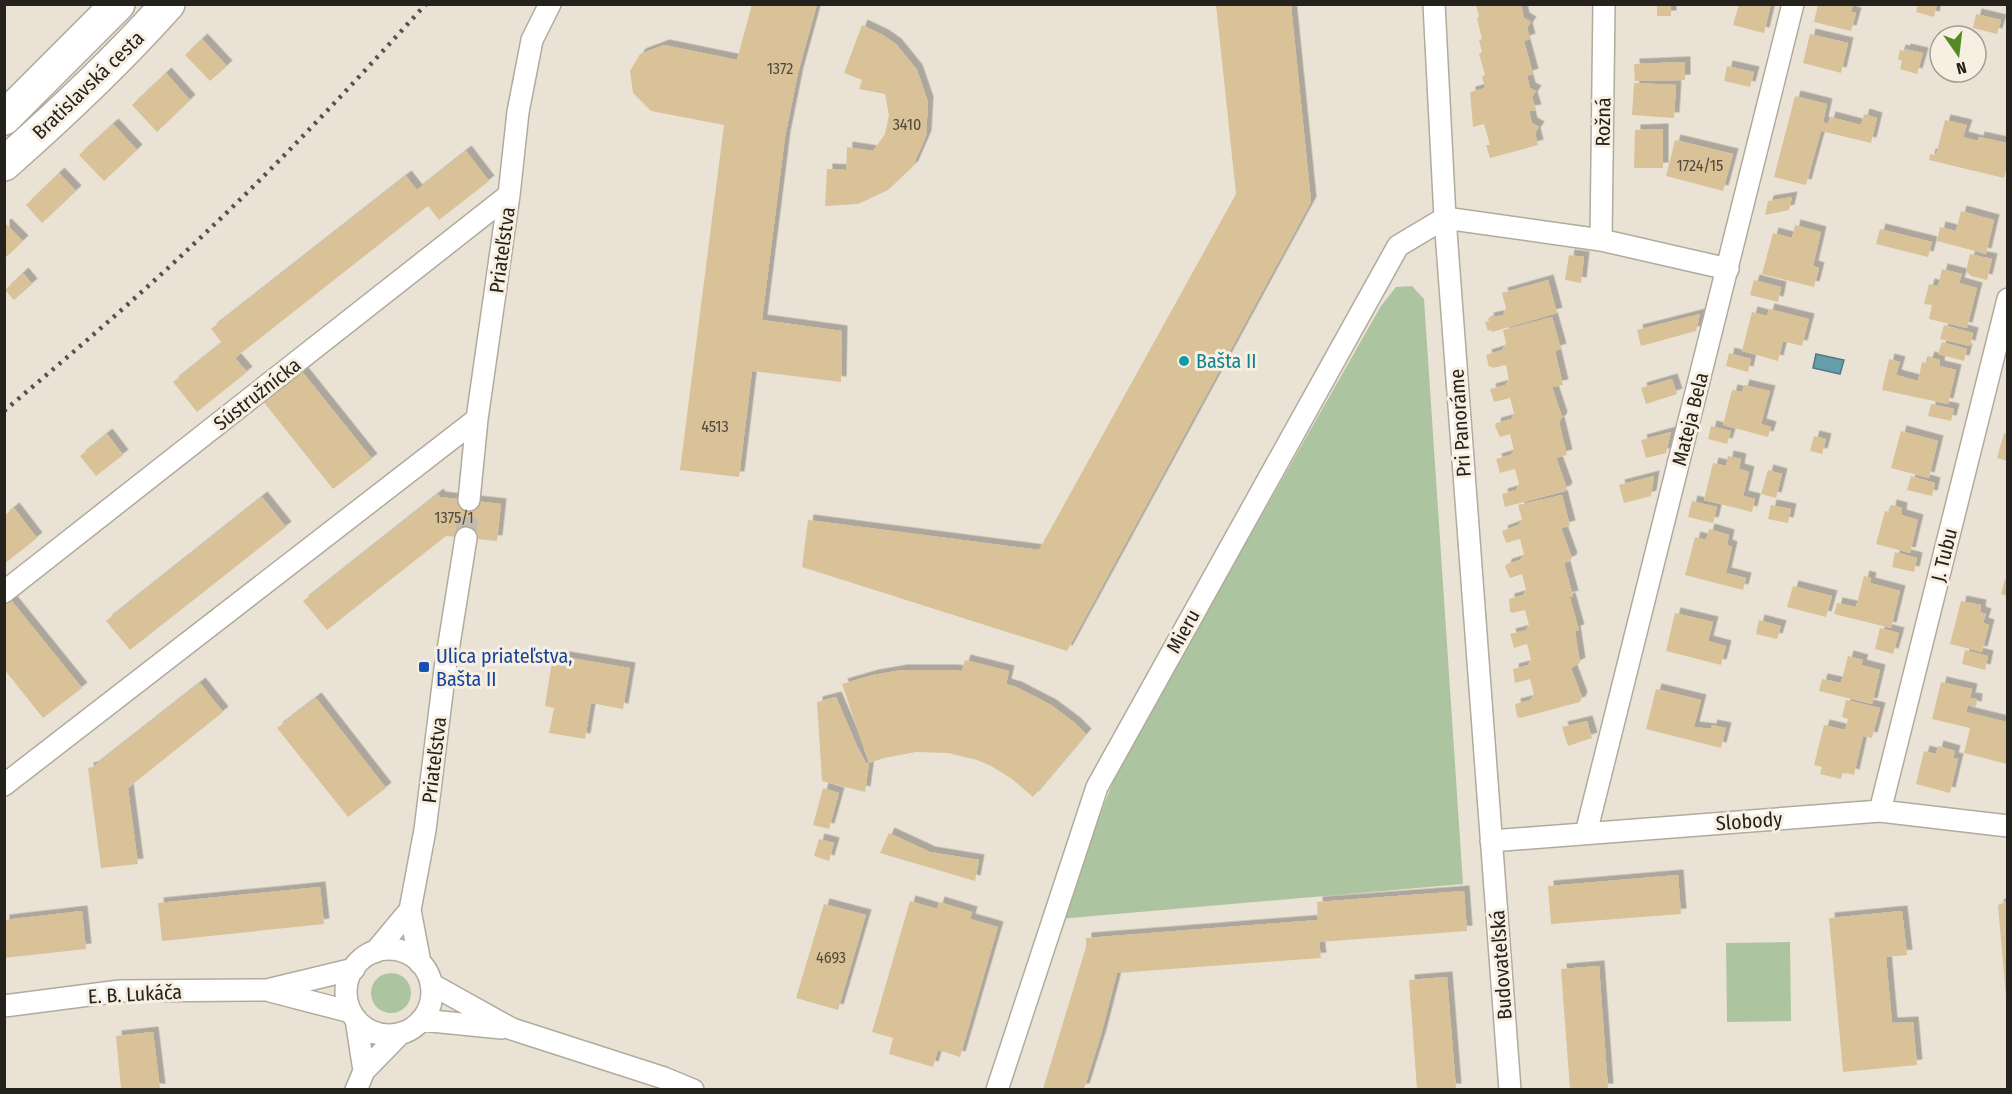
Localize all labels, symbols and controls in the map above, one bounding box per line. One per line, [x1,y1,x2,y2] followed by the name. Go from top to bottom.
[1928,24,1988,84] north arrow
[27,26,149,144] street label: Bratislavská cesta
[1955,58,1968,78] text: N
[767,59,793,78] house number: 1372
[1591,97,1615,147] street label: Rožná
[893,115,921,134] house number: 3410
[1677,156,1723,175] house number: 1724/15
[484,205,520,295] street label: Priateľstva
[1196,349,1257,373] place label: Bašta II
[209,353,305,435] street label: Sústružnícka
[1177,354,1191,368] marker: Bašta II
[1444,368,1476,478] street label: Pri Panoráme
[1667,370,1713,468] street label: Mateja Bela
[701,417,729,436] house number: 4513
[434,508,474,527] house number: 1375/1
[1926,526,1962,584] street label: J. Tubu
[1161,605,1205,657] street label: Mieru
[436,644,572,691] place label: Ulica priateľstva, Bašta II
[417,660,431,674] marker: Ulica priateľstva, Bašta II
[417,715,451,805] street label: Priateľstva
[1715,807,1783,835] street label: Slobody
[1485,909,1517,1021] street label: Budovateľská
[816,948,846,967] house number: 4693
[87,980,183,1008] street label: E. B. Lukáča

